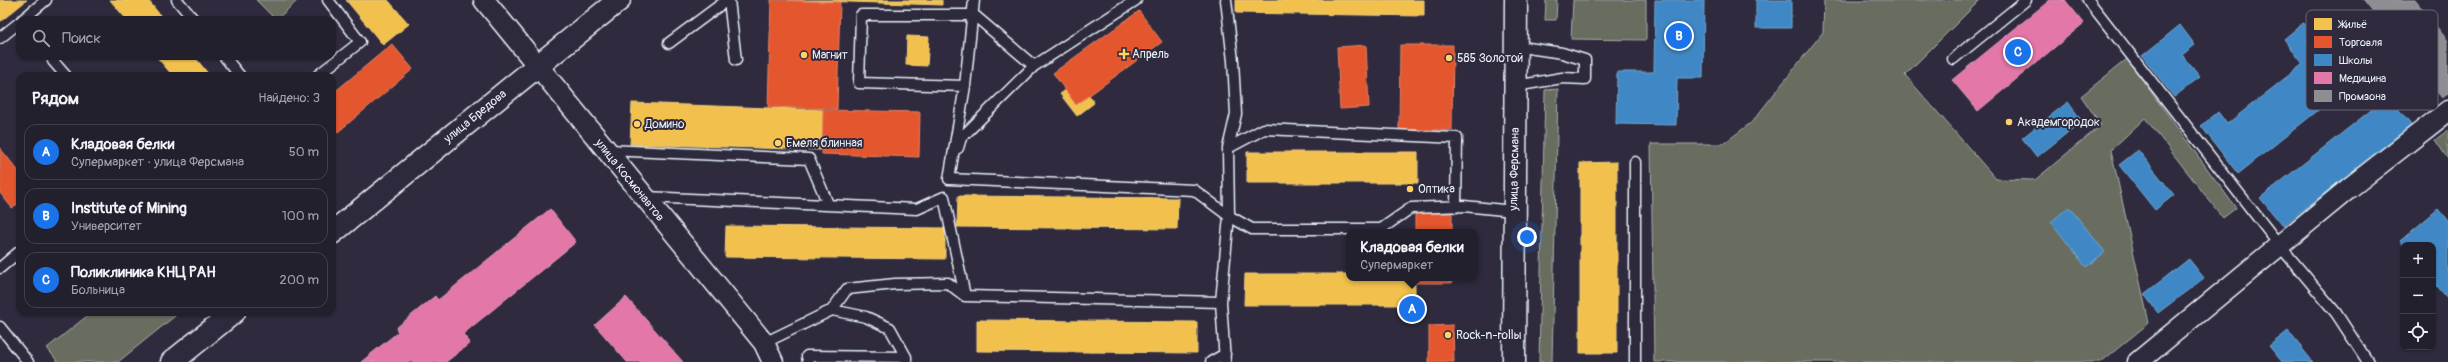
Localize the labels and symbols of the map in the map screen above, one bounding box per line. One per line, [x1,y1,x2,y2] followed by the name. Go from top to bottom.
[2306,10,2438,110] legend
[2337,18,2367,31] text: Жильё
[1666,21,1692,51] pin: B
[2339,36,2382,49] text: Торговля
[2005,37,2031,67] pin: C
[1132,47,1169,62] place label: Апрель
[812,48,848,63] place label: Магнит
[1119,49,1129,59] marker: Апрель
[799,50,809,60] marker: Магнит
[1457,51,1524,66] place label: 585 Золотой
[1444,53,1454,63] marker: 585 Золотой
[2339,54,2372,67] text: Школы
[2339,72,2386,85] text: Медицина
[440,86,510,147] street label: улица Бредова
[2339,90,2386,103] text: Промзона
[2017,115,2100,130] place label: Академгородок
[644,117,685,132] place label: Домино
[2004,117,2014,127] marker: Академгородок
[632,119,642,129] marker: Домино
[1506,127,1523,212] street label: улица Ферсмана
[591,135,668,225] street label: улица Космонавтов
[786,136,863,151] place label: Емеля блинная
[773,138,783,148] marker: Емеля блинная
[1418,182,1455,197] place label: Оптика
[1405,184,1415,194] marker: Оптика
[1517,227,1537,247] your location
[1399,294,1425,324] pin: A
[1456,328,1522,343] place label: Rock-n-rollы
[1443,330,1453,340] marker: Rock-n-rollы

